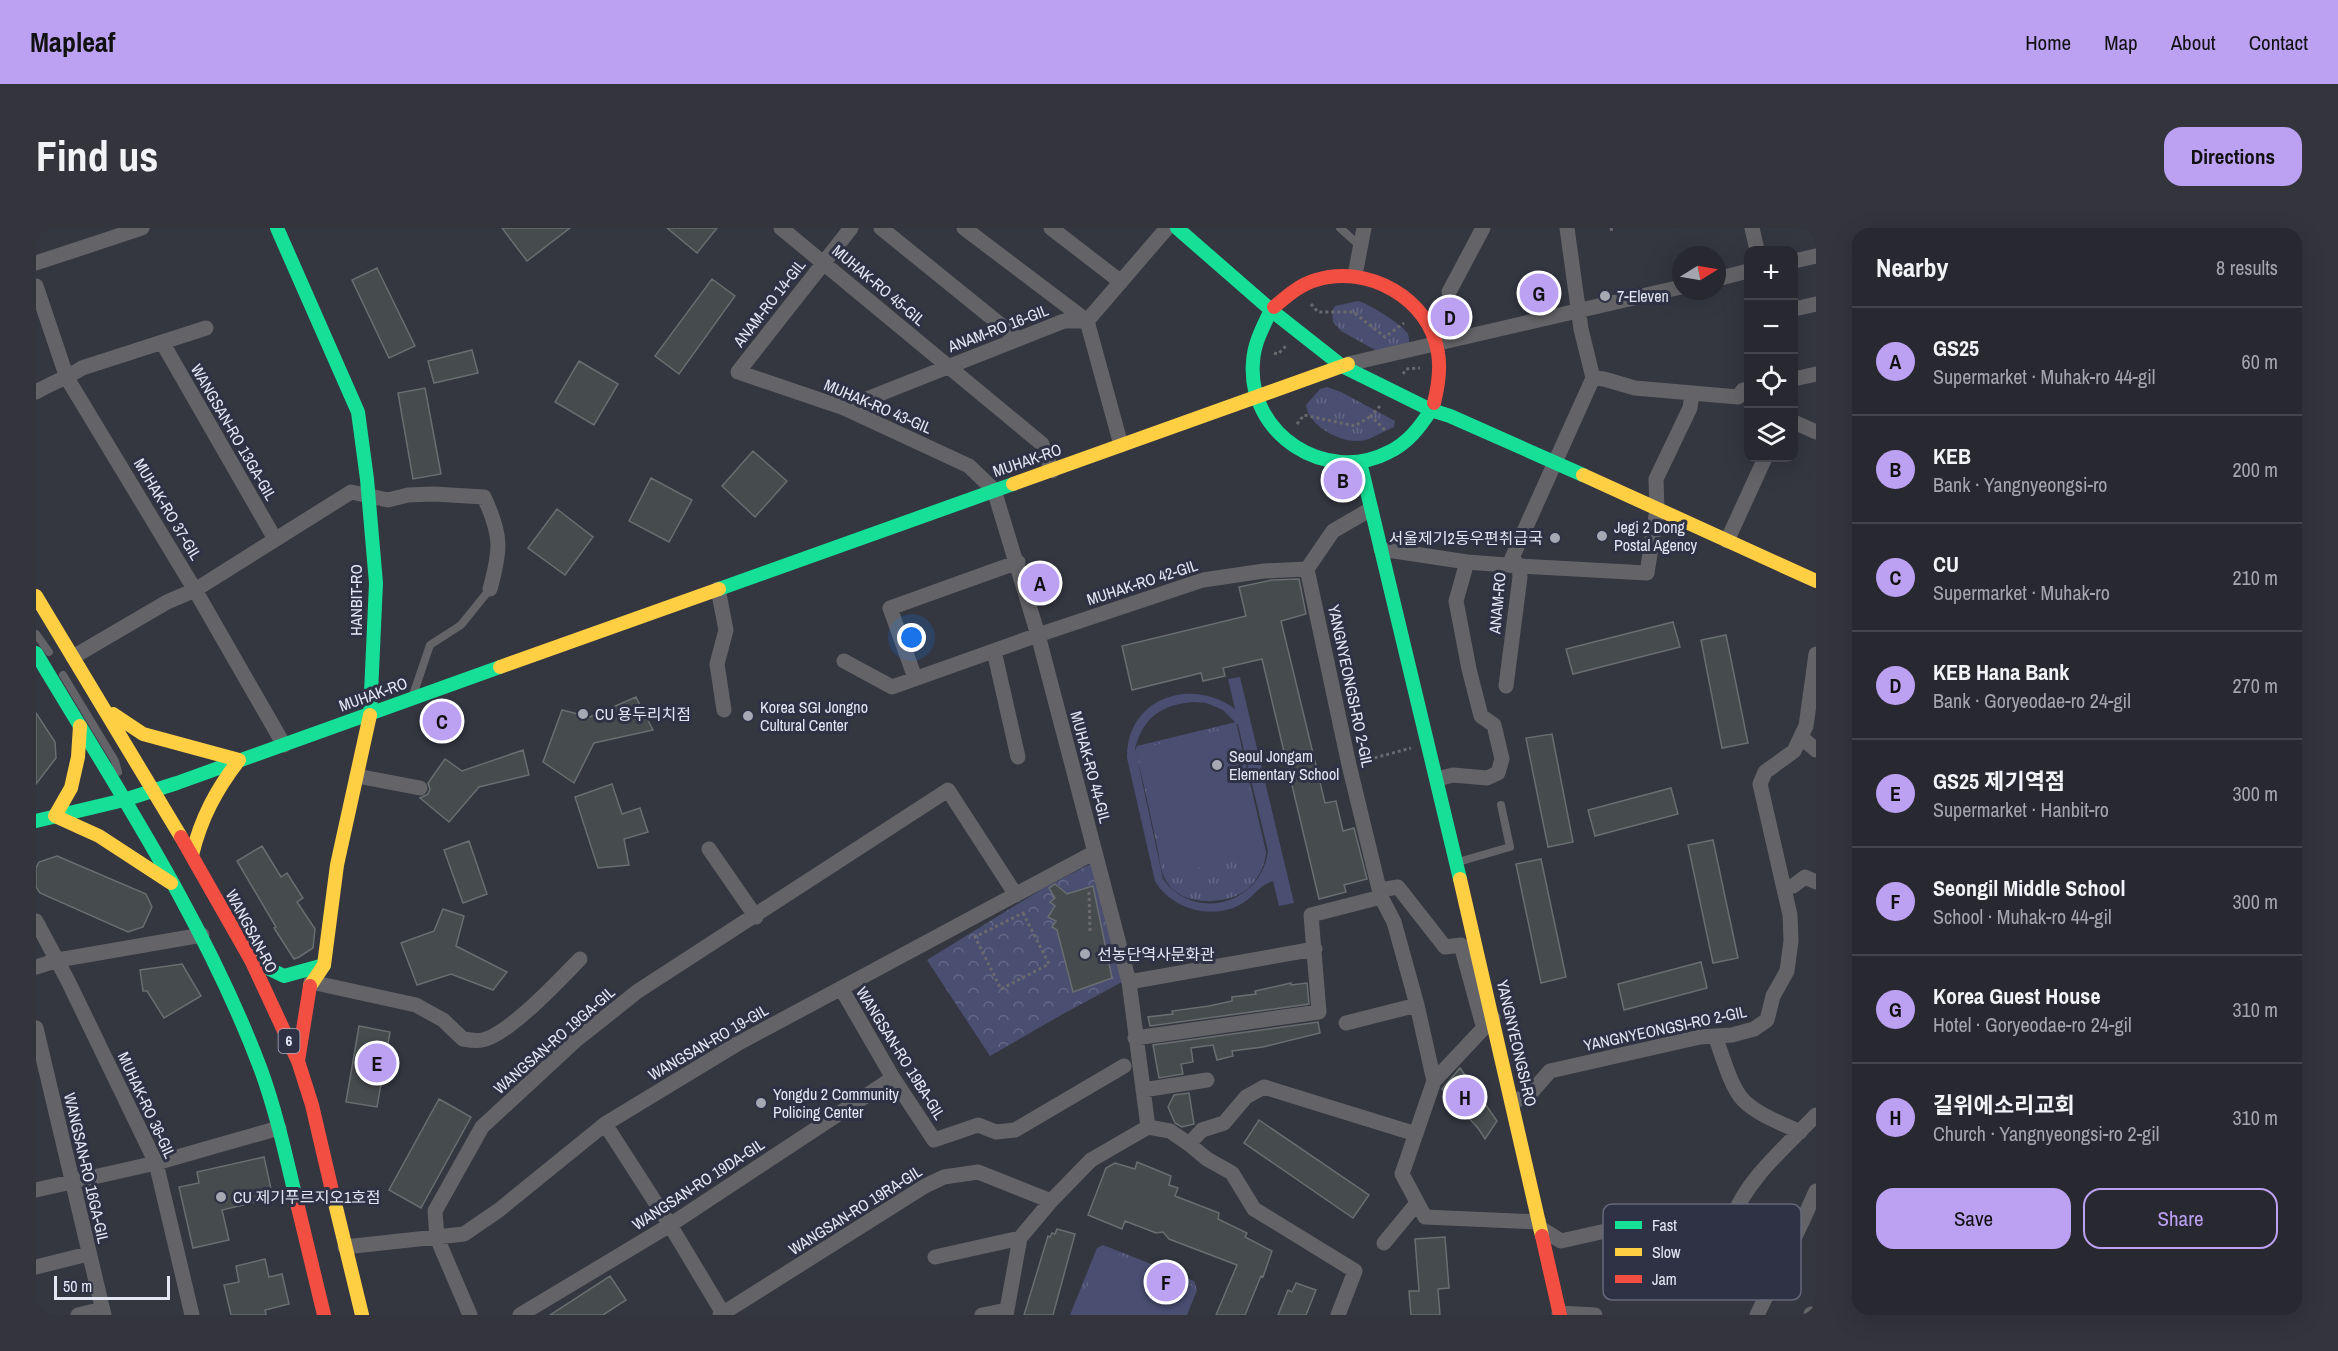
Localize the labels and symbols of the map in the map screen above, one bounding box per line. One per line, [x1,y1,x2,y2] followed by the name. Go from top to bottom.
[828,240,931,331] street label: MUHAK-RO 45-GIL
[1672,246,1726,300] north arrow
[727,254,811,352] street label: ANAM-RO 14-GIL
[1520,270,1558,316] pin: G
[1617,285,1669,307] place label: 7-Eleven
[1598,289,1612,303] marker: 7-Eleven
[1430,294,1470,340] pin: D
[944,299,1052,358] street label: ANAM-RO 16-GIL
[186,360,282,505] street label: WANGSAN-RO 13GA-GIL
[821,373,936,439] street label: MUHAK-RO 43-GIL
[990,438,1064,482] street label: MUHAK-RO
[129,454,207,565] street label: MUHAK-RO 37-GIL
[1324,458,1362,502] pin: B
[1614,516,1698,556] place label: Jegi 2 Dong Postal Agency
[1389,527,1543,549] place label: 서울제기2동우편취급국
[1595,529,1609,543] marker: Jegi 2 Dong Postal Agency
[1548,531,1562,545] marker: 서울제기2동우편취급국
[1084,554,1201,610] street label: MUHAK-RO 42-GIL
[1020,560,1060,606] pin: A
[345,564,367,636] street label: HANBIT-RO
[1483,571,1511,636] street label: ANAM-RO
[1323,603,1379,770] street label: YANGNYEONGSI-RO 2-GIL
[897,623,926,652] your location
[336,671,410,717] street label: MUHAK-RO
[760,696,868,736] place label: Korea SGI Jongno Cultural Center
[422,698,462,744] pin: C
[595,703,691,725] place label: CU 용두리치점
[576,707,590,721] marker: CU 용두리치점
[741,709,755,723] marker: Korea SGI Jongno Cultural Center
[1065,709,1117,826] street label: MUHAK-RO 44-GIL
[1229,745,1339,785] place label: Seoul Jongam Elementary School
[1210,758,1224,772] marker: Seoul Jongam Elementary School
[221,885,283,977] street label: WANGSAN-RO
[1097,943,1215,965] place label: 선농단역사문화관
[1078,947,1092,961] marker: 선농단역사문화관
[1492,977,1542,1109] street label: YANGNYEONGSI-RO
[489,981,620,1099] street label: WANGSAN-RO 19GA-GIL
[851,982,951,1124] street label: WANGSAN-RO 19BA-GIL
[644,998,773,1085] street label: WANGSAN-RO 19-GIL
[1582,1000,1749,1056] street label: YANGNYEONGSI-RO 2-GIL
[278,1029,300,1053] road number: 6
[358,1040,396,1086] pin: E
[113,1048,182,1162] street label: MUHAK-RO 36-GIL
[1446,1074,1484,1120] pin: H
[773,1083,899,1123] place label: Yongdu 2 Community Policing Center
[59,1090,115,1246] street label: WANGSAN-RO 16GA-GIL
[754,1096,768,1110] marker: Yongdu 2 Community Policing Center
[628,1133,769,1235] street label: WANGSAN-RO 19DA-GIL
[784,1160,926,1260] street label: WANGSAN-RO 19RA-GIL
[233,1186,381,1208] place label: CU 제기푸르지오1호점
[214,1190,228,1204] marker: CU 제기푸르지오1호점
[1603,1204,1801,1300] legend
[1652,1214,1677,1236] text: Fast
[1652,1241,1681,1263] text: Slow
[1146,1260,1186,1304] pin: F
[1652,1268,1677,1290] text: Jam
[54,1273,170,1300] scale bar

